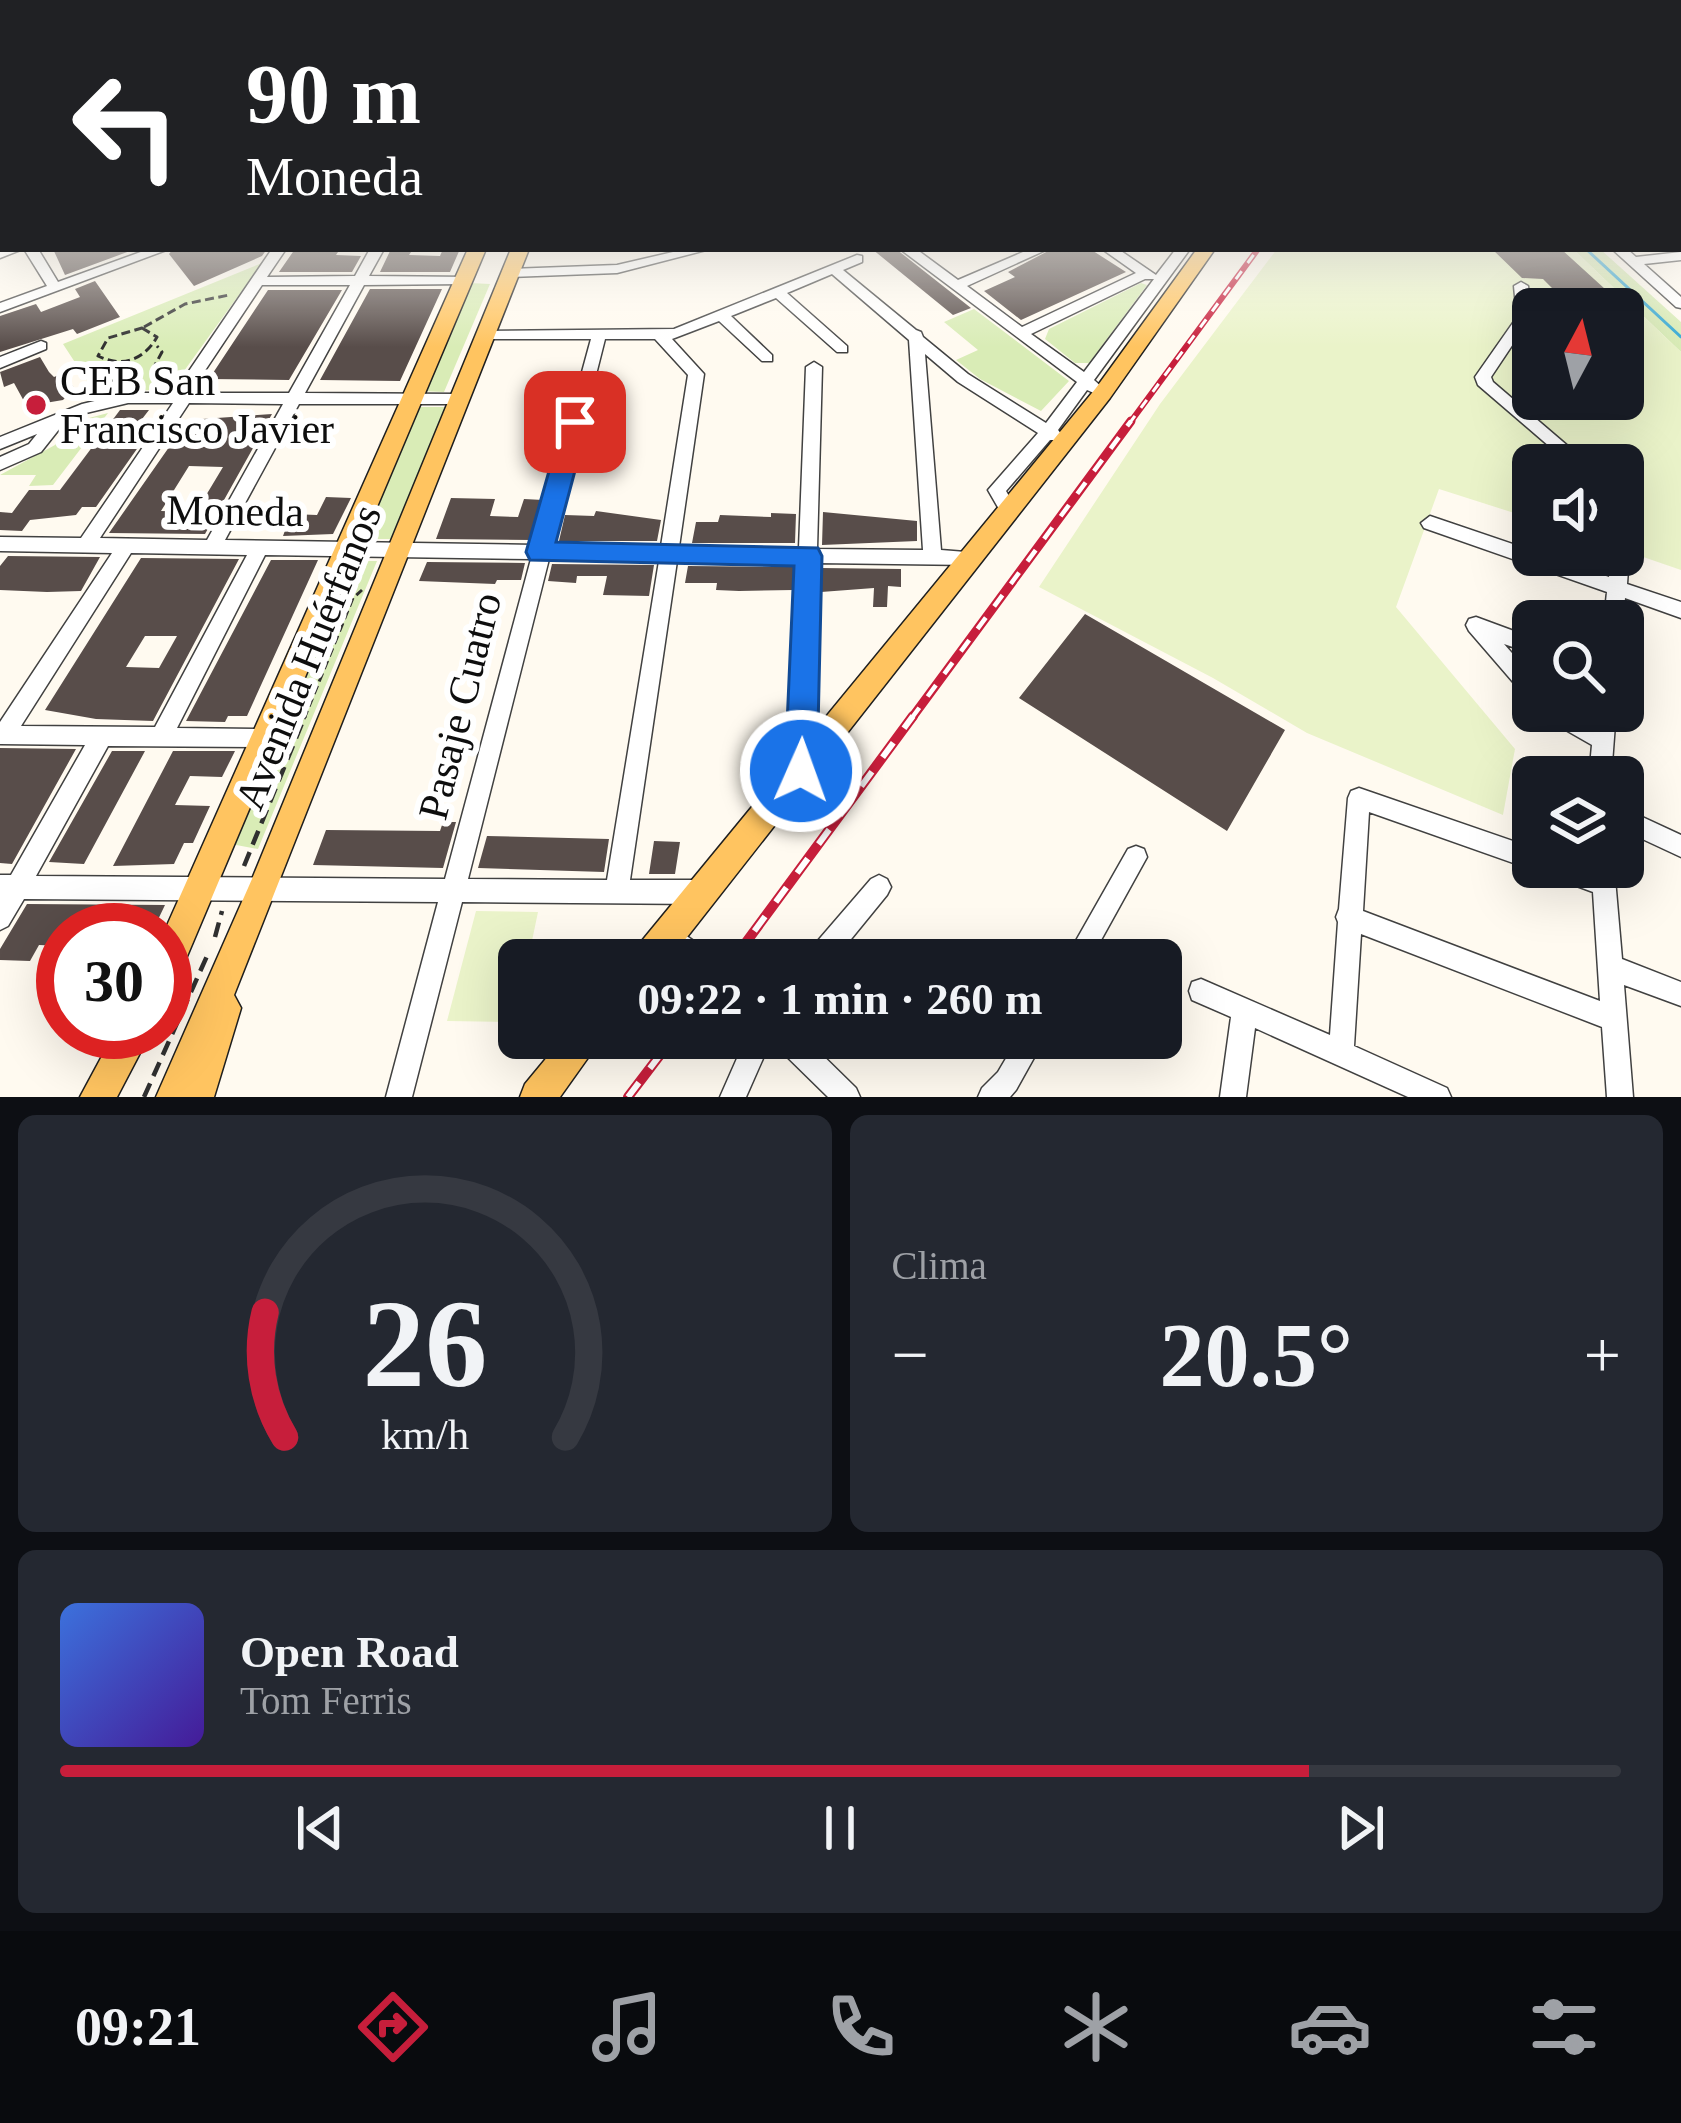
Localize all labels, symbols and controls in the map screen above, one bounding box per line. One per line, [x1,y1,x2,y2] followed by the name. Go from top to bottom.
[48,48,204,204] icon: left
[246,48,421,141] text: 90 m
[246,147,423,207] text: Moneda
[1512,288,1644,420] north arrow
[1512,288,1644,888] map controls
[60,358,334,452] place label: CEB San Francisco Javier
[524,371,626,473] pin
[542,389,608,455] icon: arrive
[23,392,49,418] marker: CEB San Francisco Javier
[1512,444,1644,576] button: sound
[166,487,305,535] street label: Moneda
[226,498,390,816] street label: Avenida Huérfanos
[410,588,510,824] street label: Pasaje Cuatro
[1512,600,1644,732] button: search
[738,708,864,834] position arrow
[1512,756,1644,888] button: layers
[36,903,192,1059] speed limit sign: 30
[638,974,1043,1024] text: 09:22 · 1 min · 260 m
[892,1244,987,1287] text: Clima
[362,1275,487,1413] text: 26
[1160,1306,1353,1405] text: 20.5°
[892,1318,929,1391] text: −
[1584,1318,1621,1391] text: +
[381,1410,469,1457] text: km/h
[240,1627,459,1677] text: Open Road
[240,1679,412,1722] text: Tom Ferris
[287,1795,353,1861] icon: previous
[807,1795,873,1861] icon: pause
[1328,1795,1394,1861] icon: next
[351,1985,435,2069] icon: directions
[585,1985,669,2069] icon: music
[819,1985,903,2069] icon: phone
[1054,1985,1138,2069] icon: climate
[1288,1985,1372,2069] icon: car
[1522,1985,1606,2069] icon: filters
[75,1997,201,2057] text: 09:21

